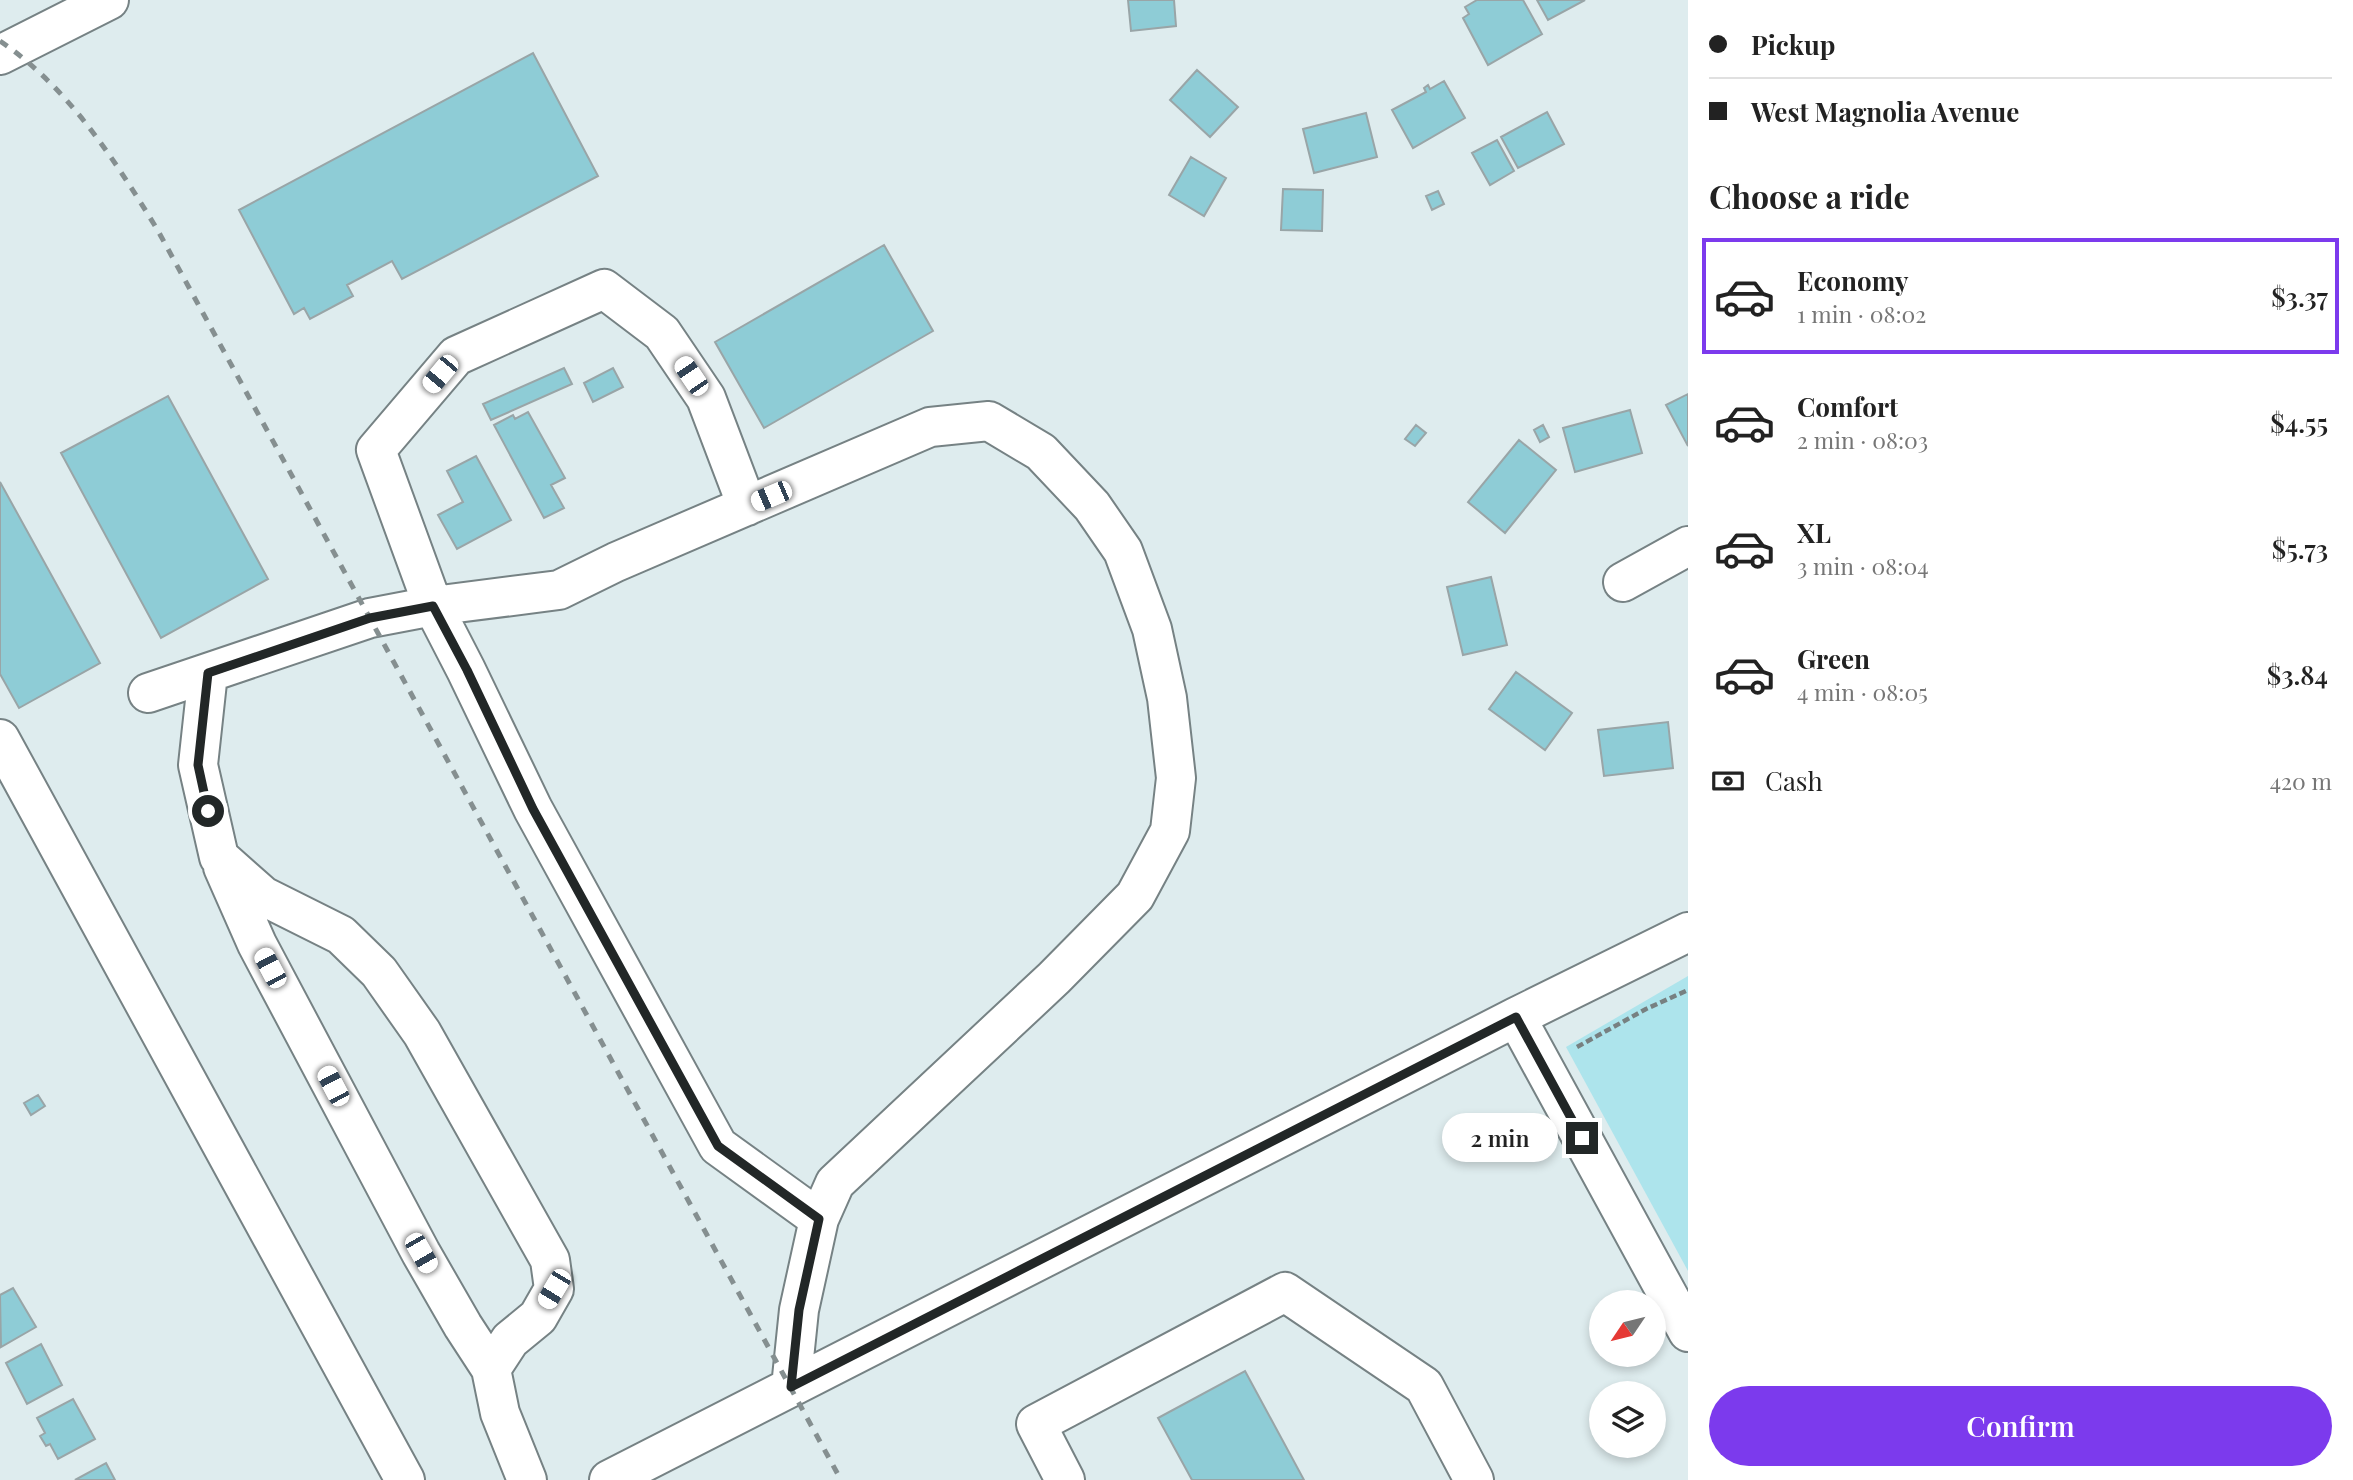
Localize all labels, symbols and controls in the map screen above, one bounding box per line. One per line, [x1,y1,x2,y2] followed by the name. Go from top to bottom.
[1751,27,1835,62] text: Pickup
[1751,94,2019,129] text: West Magnolia Avenue
[1709,174,1910,217] text: Choose a ride
[1797,263,1908,298] text: Economy
[1713,265,1776,328] icon: car
[2271,279,2328,314] text: $3.37
[1797,298,1926,329] text: 1 min · 08:02
[419,351,462,397] car
[671,353,712,399] car
[1797,389,1898,424] text: Comfort
[1713,391,1776,454] icon: car
[2270,405,2328,440] text: $4.55
[1797,424,1928,455] text: 2 min · 08:03
[748,478,795,514] car
[1797,515,1831,550] text: XL
[1713,517,1776,580] icon: car
[2272,531,2328,566] text: $5.73
[1797,550,1929,581] text: 3 min · 08:04
[1797,641,1870,676] text: Green
[1713,643,1776,706] icon: car
[2267,657,2328,692] text: $3.84
[1797,676,1928,707] text: 4 min · 08:05
[1709,762,1747,800] icon: cash
[1765,763,1823,798] text: Cash
[2270,765,2332,796] text: 420 m
[192,795,224,827] route start
[251,945,290,991] car
[314,1063,353,1109] car
[1442,1114,1558,1162] callout: 2 min
[1471,1122,1529,1153] text: 2 min
[1566,1122,1598,1154] route end
[402,1230,441,1276] car
[535,1266,574,1312] car
[1589,1290,1666,1367] north arrow
[1589,1290,1666,1458] map controls
[1589,1381,1666,1458] button: layers
[1709,1386,2332,1466] button: Confirm

